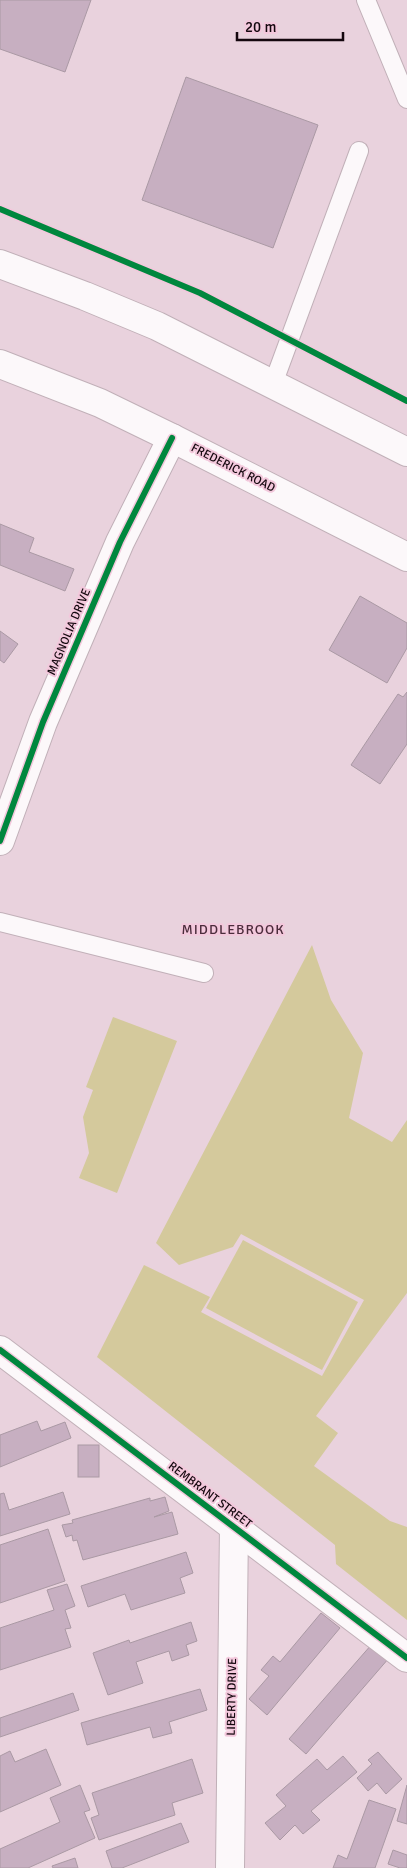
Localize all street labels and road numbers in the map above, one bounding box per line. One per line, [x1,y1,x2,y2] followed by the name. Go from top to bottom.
[188,440,278,496] street label: FREDERICK ROAD
[44,586,94,677] street label: MAGNOLIA DRIVE
[165,1459,255,1531] street label: REMBRANT STREET
[224,1658,240,1736] street label: LIBERTY DRIVE

